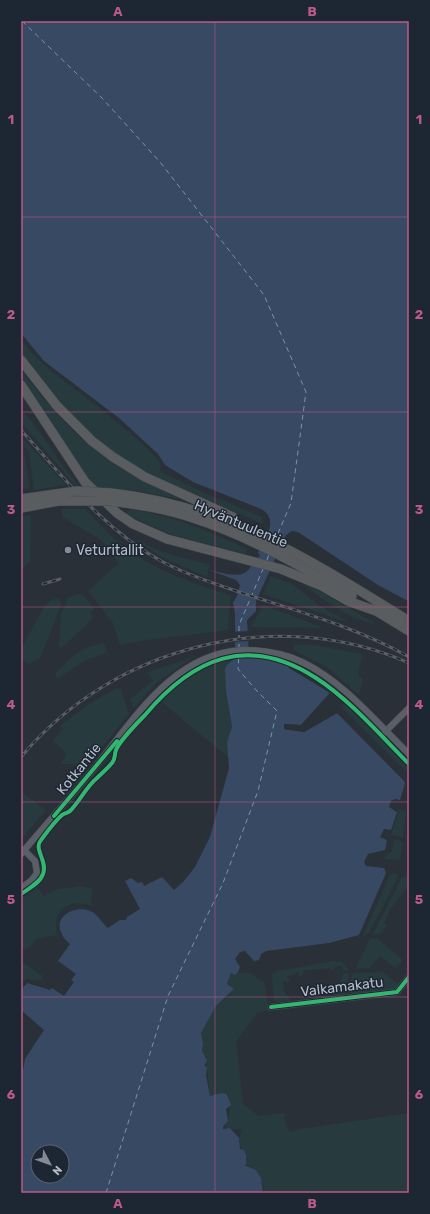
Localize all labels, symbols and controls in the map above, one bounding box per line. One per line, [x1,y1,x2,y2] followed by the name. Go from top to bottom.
[113,4,123,19] text: A
[307,4,317,19] text: B
[8,112,14,127] text: 1
[416,112,422,127] text: 1
[7,307,15,322] text: 2
[415,307,423,322] text: 2
[192,497,290,551] street label: Hyväntuulentie
[7,502,16,517] text: 3
[415,502,424,517] text: 3
[76,542,144,559] place label: Veturitallit
[63,545,73,555] marker: Veturitallit
[7,697,16,712] text: 4
[415,697,424,712] text: 4
[53,740,105,798] street label: Kotkantie
[7,892,15,907] text: 5
[415,892,423,907] text: 5
[300,973,384,1001] street label: Valkamakatu
[7,1087,16,1102] text: 6
[415,1087,424,1102] text: 6
[30,1144,70,1184] north arrow
[50,1163,65,1178] text: N
[113,1196,123,1211] text: A
[307,1196,317,1211] text: B

